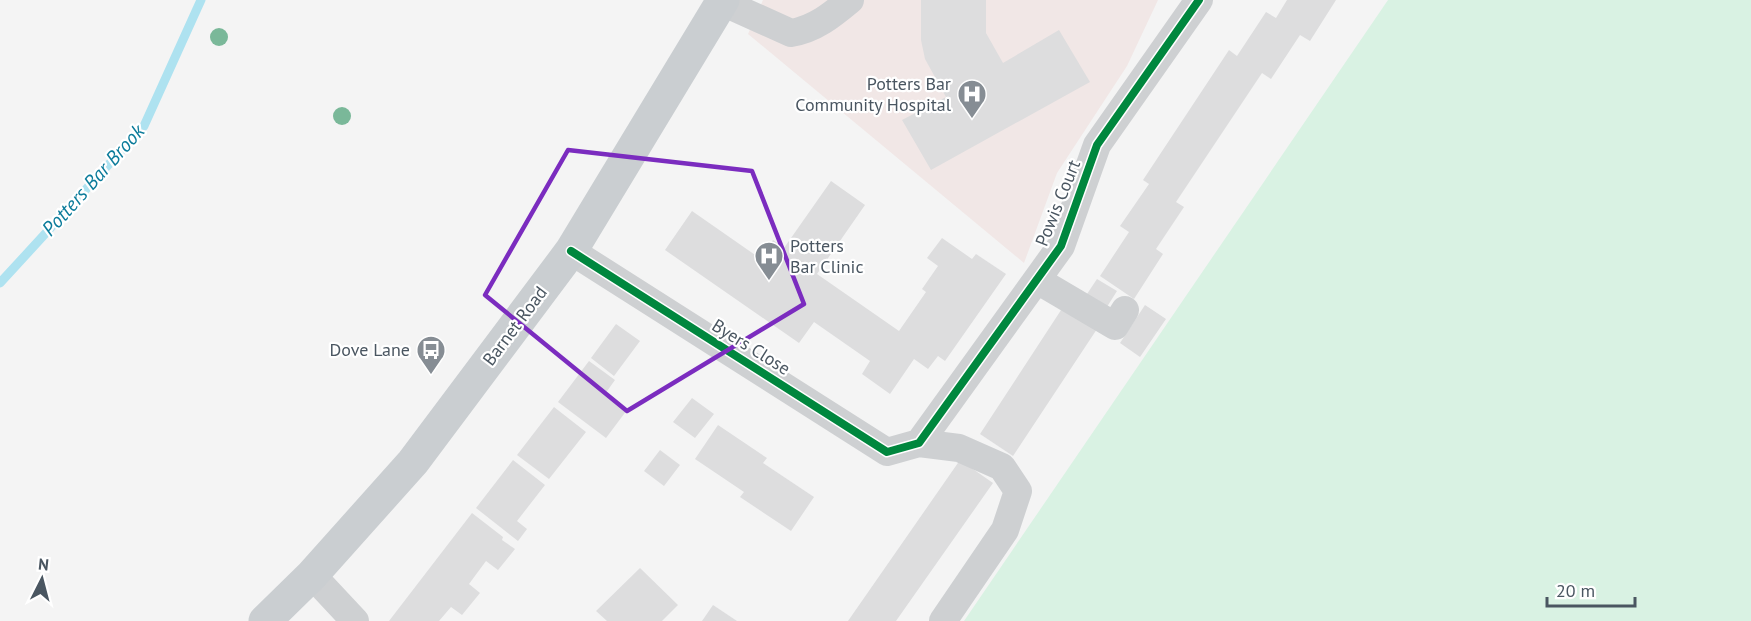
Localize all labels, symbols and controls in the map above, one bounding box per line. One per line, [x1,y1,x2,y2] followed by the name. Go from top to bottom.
[795,72,952,116] place label: Potters Bar Community Hospital
[956,78,988,120] hospital icon: Potters Bar Community Hospital
[36,118,151,241] water label: Potters Bar Brook
[1030,156,1085,249] street label: Powis Court
[790,234,864,278] place label: Potters Bar Clinic
[753,240,785,282] hospital icon: Potters Bar Clinic
[477,281,552,370] street label: Barnet Road
[708,313,795,380] street label: Byers Close
[415,334,447,376] bus stop icon: Dove Lane
[330,338,410,361] place label: Dove Lane
[12,549,72,609] north arrow
[37,554,50,575] text: N
[1547,570,1636,608] scale bar
[1556,579,1595,602] text: 20 m

